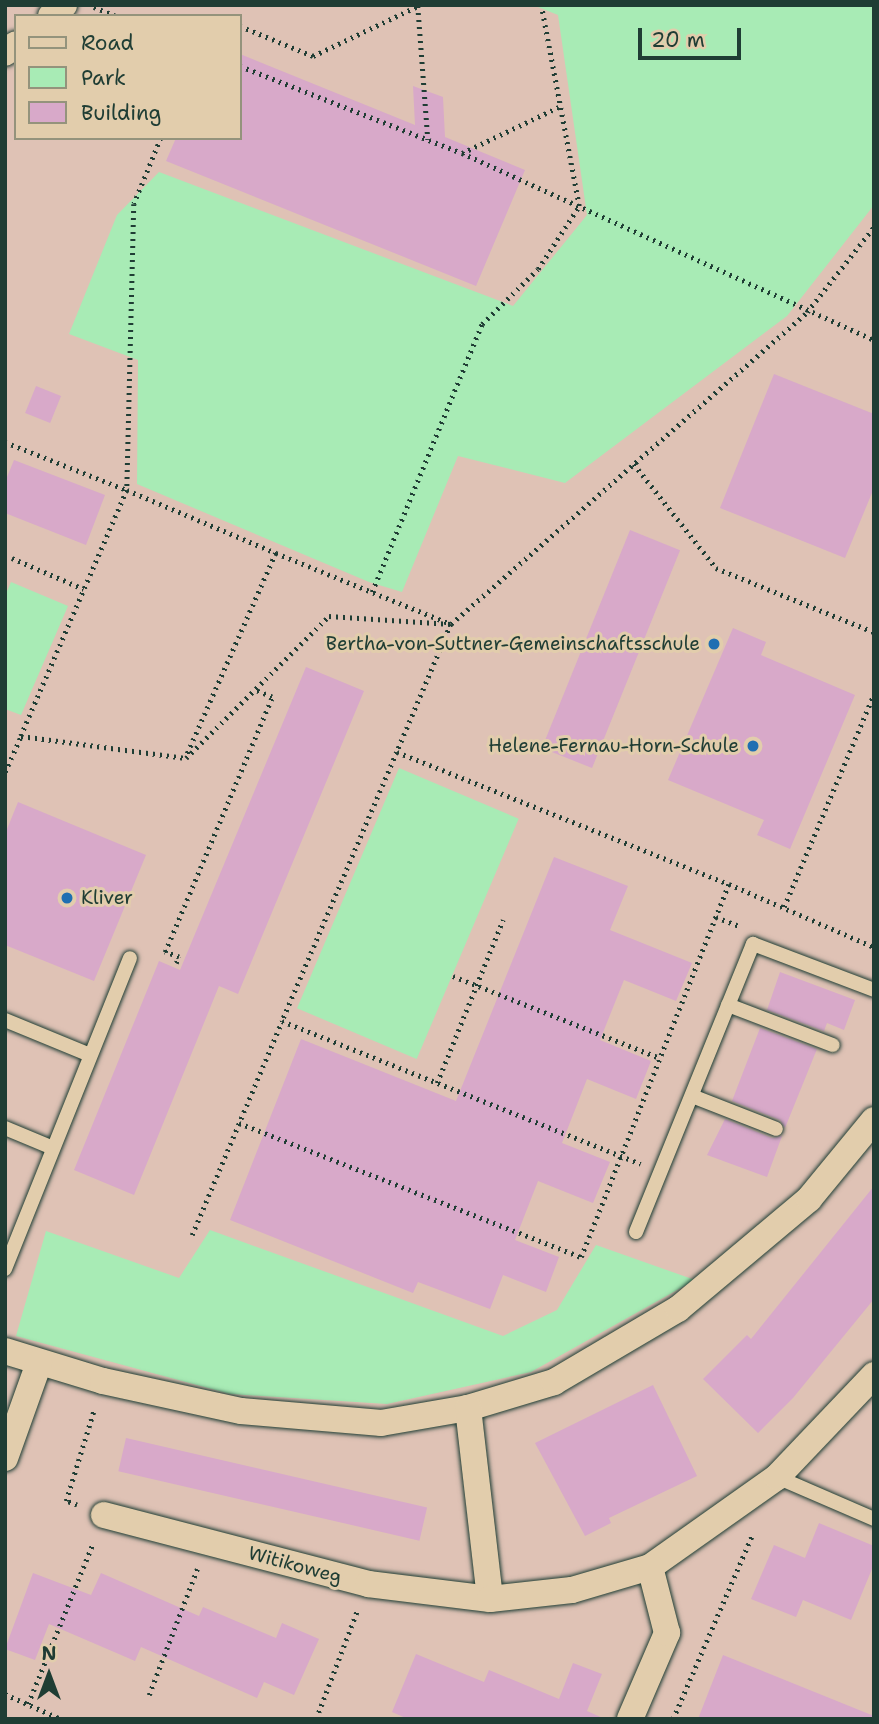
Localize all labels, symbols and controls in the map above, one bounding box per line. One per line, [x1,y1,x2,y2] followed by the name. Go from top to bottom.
[14,14,242,140] legend
[641,14,744,58] scale bar
[651,26,705,54] text: 20 m
[81,29,134,57] text: Road
[81,64,126,92] text: Park
[81,99,161,127] text: Building
[326,633,700,655] place label: Bertha-von-Suttner-Gemeinschaftsschule
[706,636,722,652] marker: Bertha-von-Suttner-Gemeinschaftsschule
[488,735,739,757] place label: Helene-Fernau-Horn-Schule
[745,738,761,754] marker: Helene-Fernau-Horn-Schule
[81,887,133,909] place label: Kliver
[59,890,75,906] marker: Kliver
[246,1542,344,1588] street label: Witikoweg
[14,1640,84,1710] north arrow
[41,1641,57,1666] text: N

